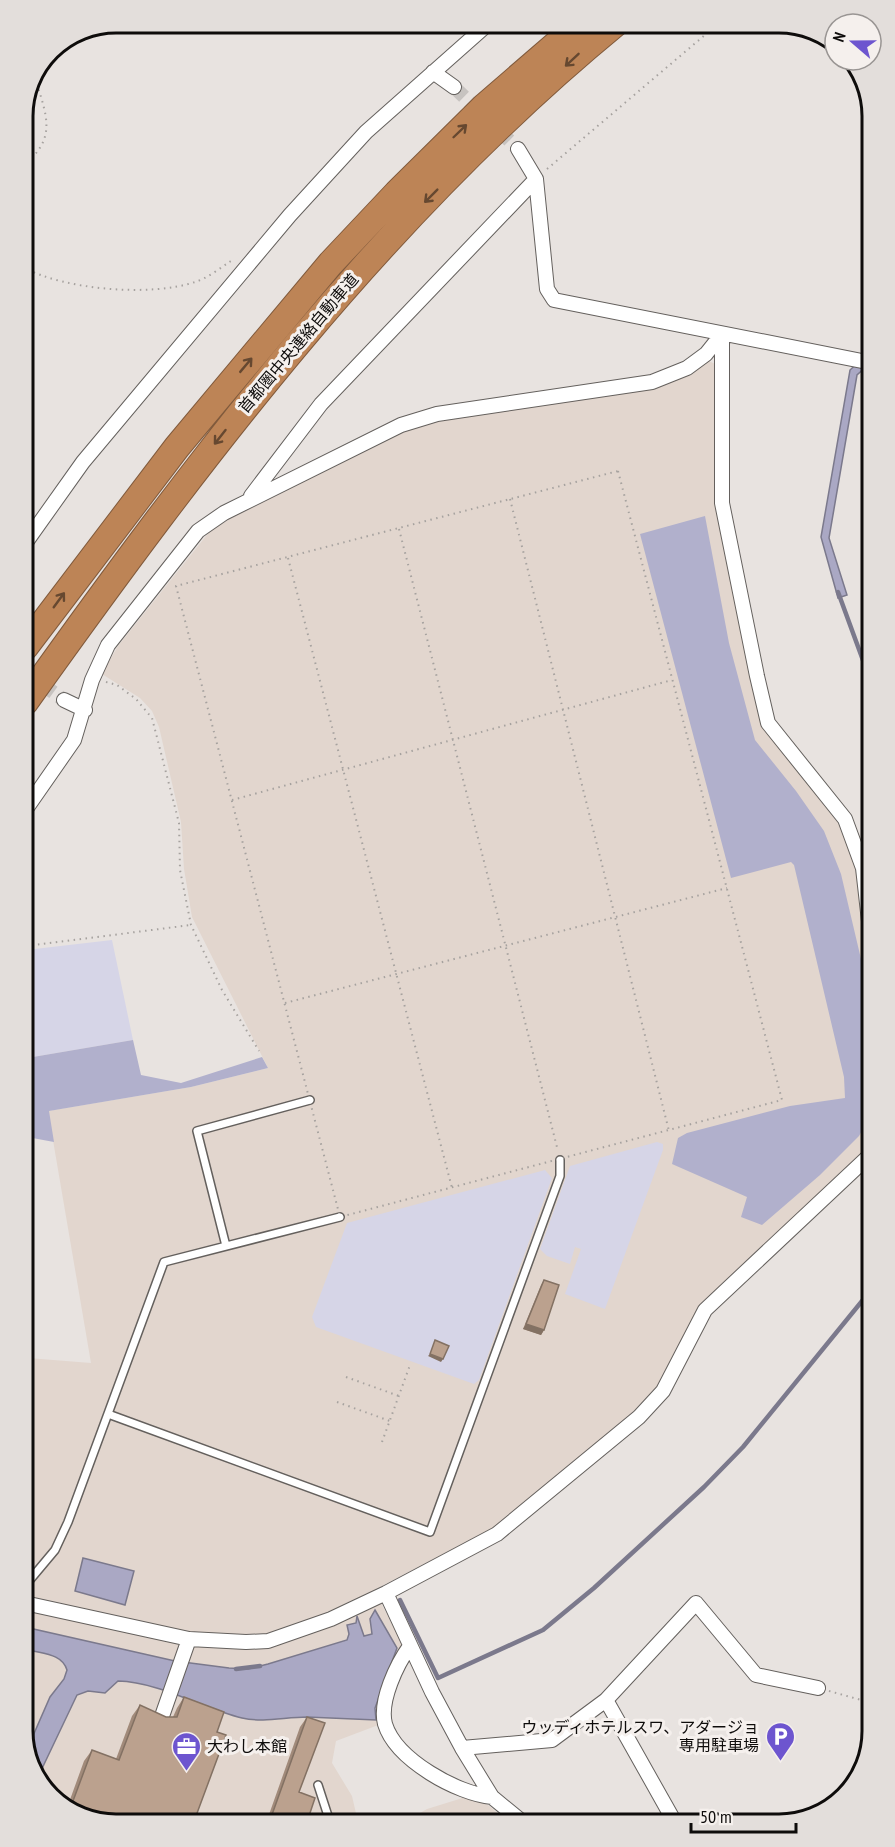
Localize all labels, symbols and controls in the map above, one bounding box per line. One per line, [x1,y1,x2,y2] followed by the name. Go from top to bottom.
[823,12,883,72] north arrow
[828,29,850,44] text: N
[564,53,579,68] one-way arrow
[452,124,467,138] one-way arrow
[423,188,438,203] one-way arrow
[234,269,362,417] street label: 首都圏中央連絡自動車道
[239,358,253,373] one-way arrow
[213,429,226,445] one-way arrow
[53,593,65,609] one-way arrow
[521,1717,759,1755] place label: ウッディホテルスワ、アダージョ 専用駐車場
[764,1720,796,1762] parking icon: ウッディホテルスワ、アダージョ 専用駐車場
[170,1730,202,1772] office icon: 大わし本館
[207,1736,287,1756] place label: 大わし本館
[691,1796,796,1834] scale bar
[700,1805,732,1828] text: 50 m

